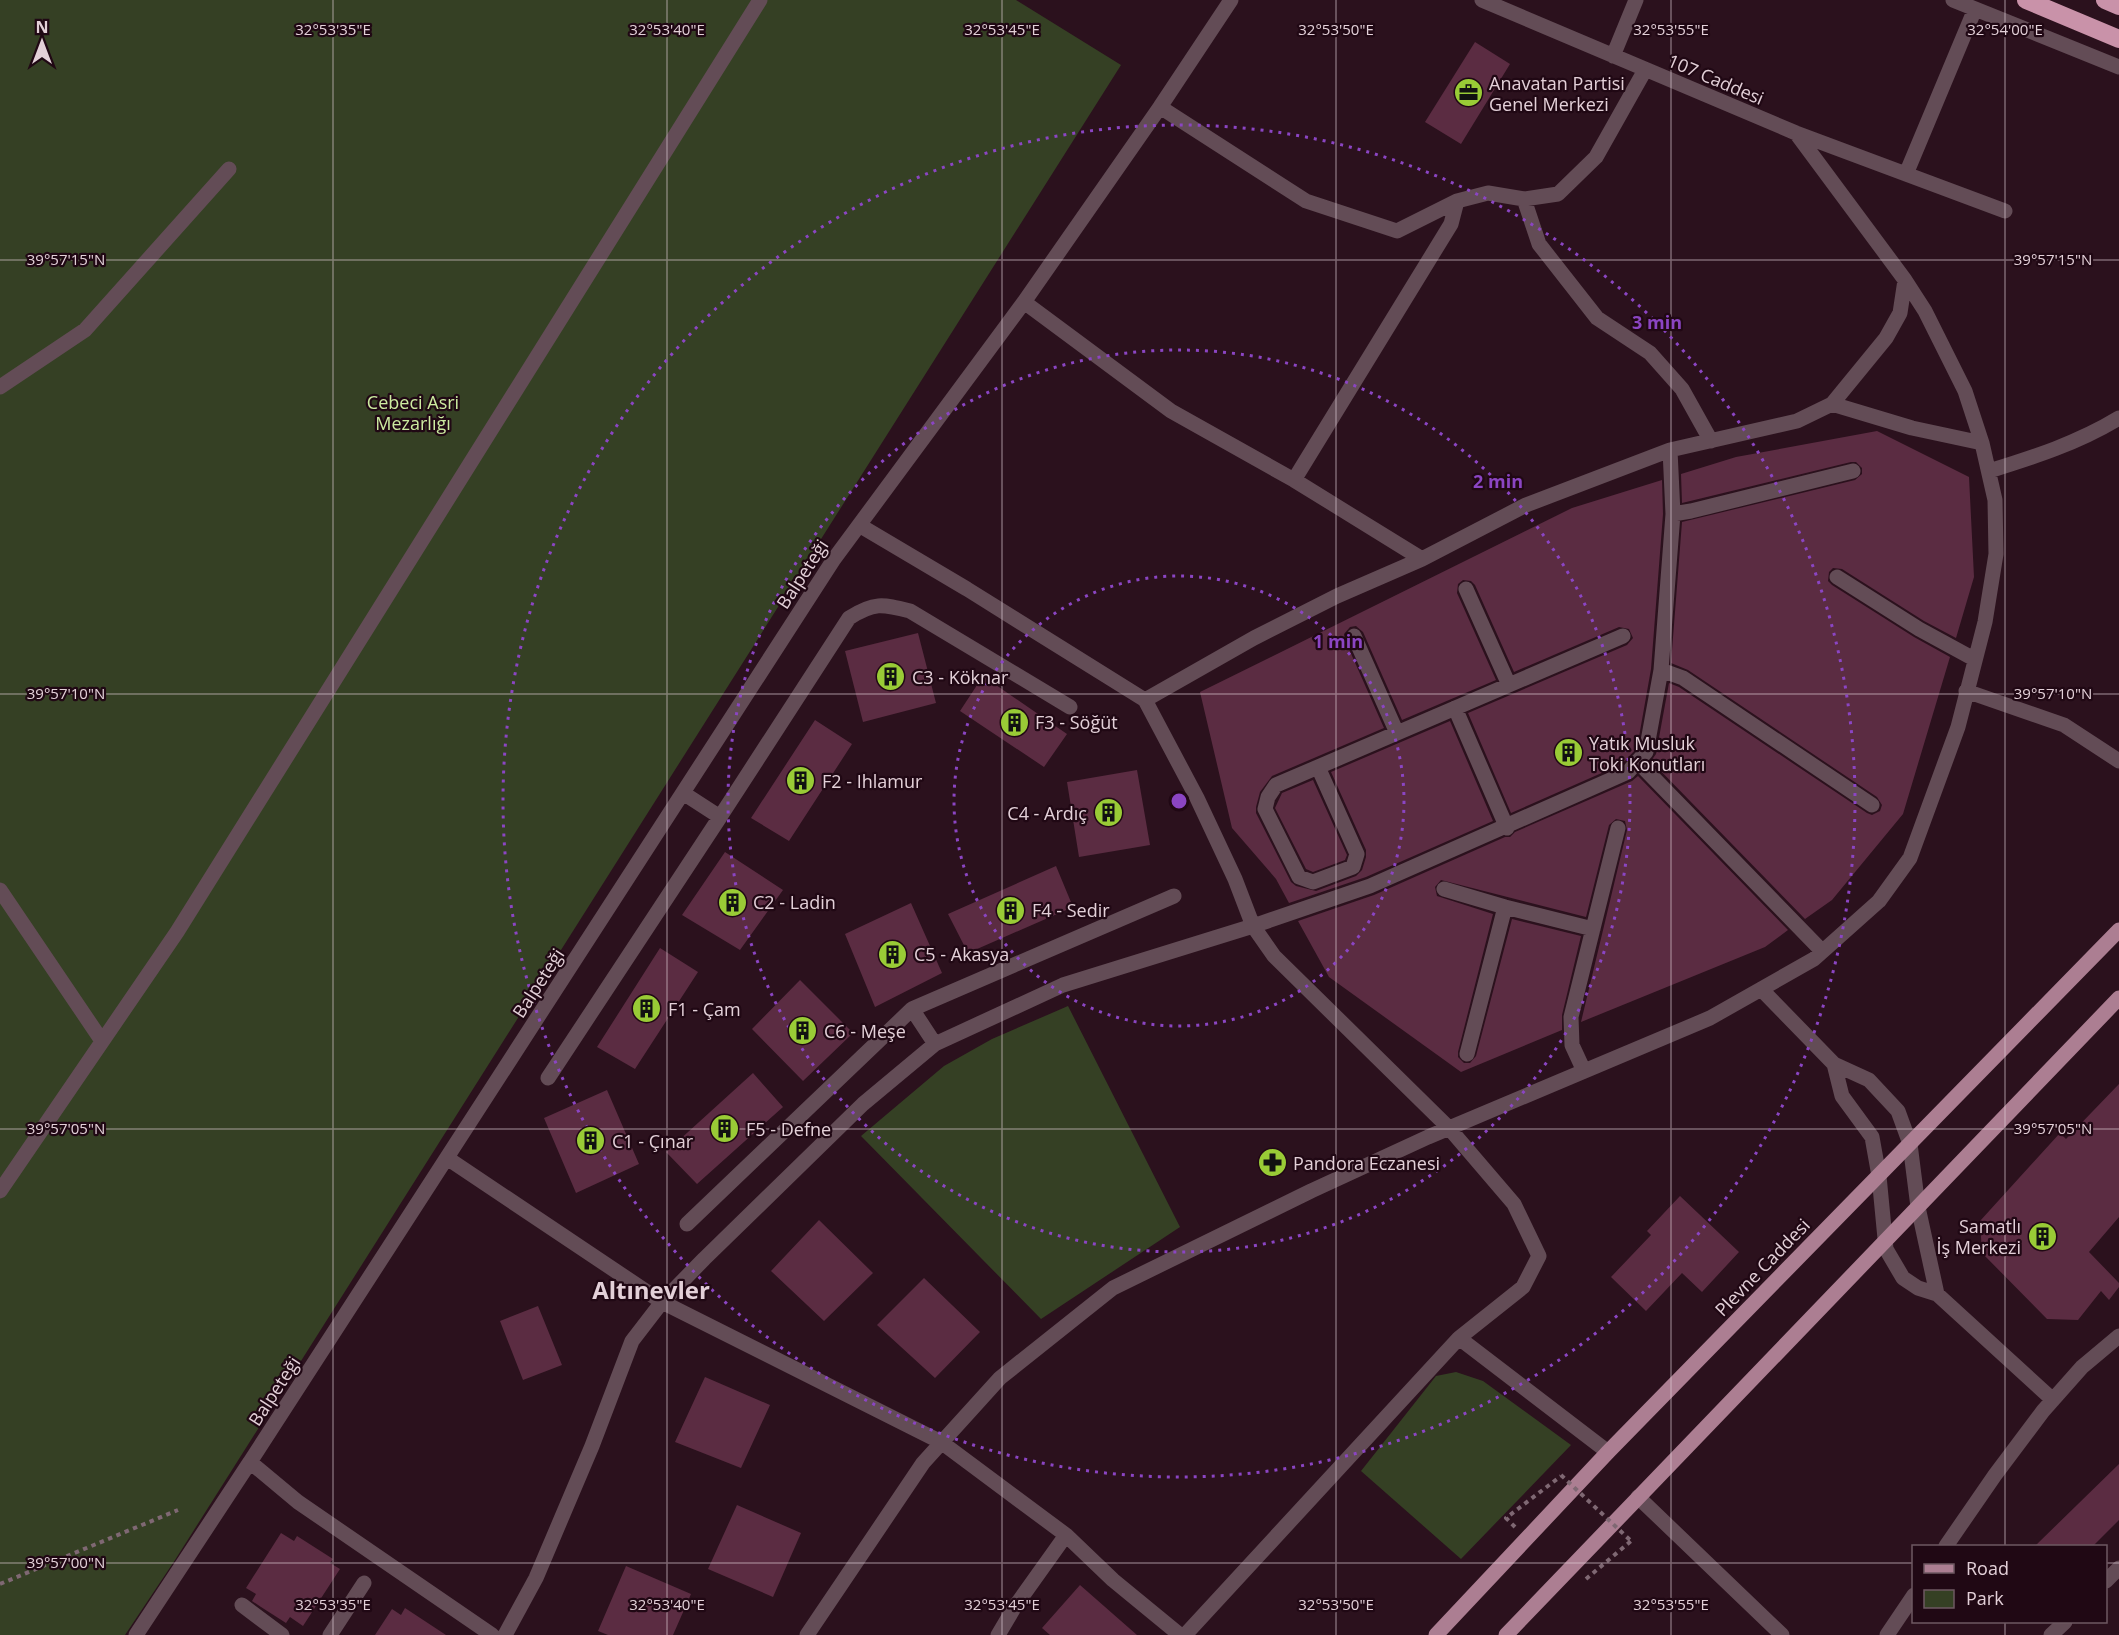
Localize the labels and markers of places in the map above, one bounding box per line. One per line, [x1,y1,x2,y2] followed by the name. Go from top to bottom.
[1489,71,1625,116] place label: Anavatan Partisi Genel Merkezi
[1452,77,1484,109] office icon: Anavatan Partisi Genel Merkezi
[875,661,907,693] building icon: C3 - Köknar
[912,665,1009,689] place label: C3 - Köknar
[998,706,1030,738] building icon: F3 - Söğüt
[1035,710,1118,734] place label: F3 - Söğüt
[1589,731,1705,776] place label: Yatık Musluk Toki Konutları
[1552,737,1584,769] building icon: Yatık Musluk Toki Konutları
[785,765,817,797] building icon: F2 - Ihlamur
[822,769,923,793] place label: F2 - Ihlamur
[1169,791,1189,811] centre of rings
[1092,797,1124,829] building icon: C4 - Ardıç
[1007,801,1087,825] place label: C4 - Ardıç
[716,886,748,918] building icon: C2 - Ladin
[753,890,836,914] place label: C2 - Ladin
[995,894,1027,926] building icon: F4 - Sedir
[1032,898,1110,922] place label: F4 - Sedir
[877,938,909,970] building icon: C5 - Akasya
[914,942,1009,966] place label: C5 - Akasya
[631,993,663,1025] building icon: F1 - Çam
[668,997,741,1021] place label: F1 - Çam
[787,1015,819,1047] building icon: C6 - Meşe
[824,1019,906,1043] place label: C6 - Meşe
[709,1113,741,1145] building icon: F5 - Defne
[746,1117,831,1141] place label: F5 - Defne
[575,1125,607,1157] building icon: C1 - Çınar
[612,1129,694,1153] place label: C1 - Çınar
[1256,1147,1288,1179] pharmacy icon: Pandora Eczanesi
[1293,1151,1440,1175] place label: Pandora Eczanesi
[1937,1214,2021,1259] place label: Samatlı İş Merkezi
[2026,1220,2058,1252] building icon: Samatlı İş Merkezi

